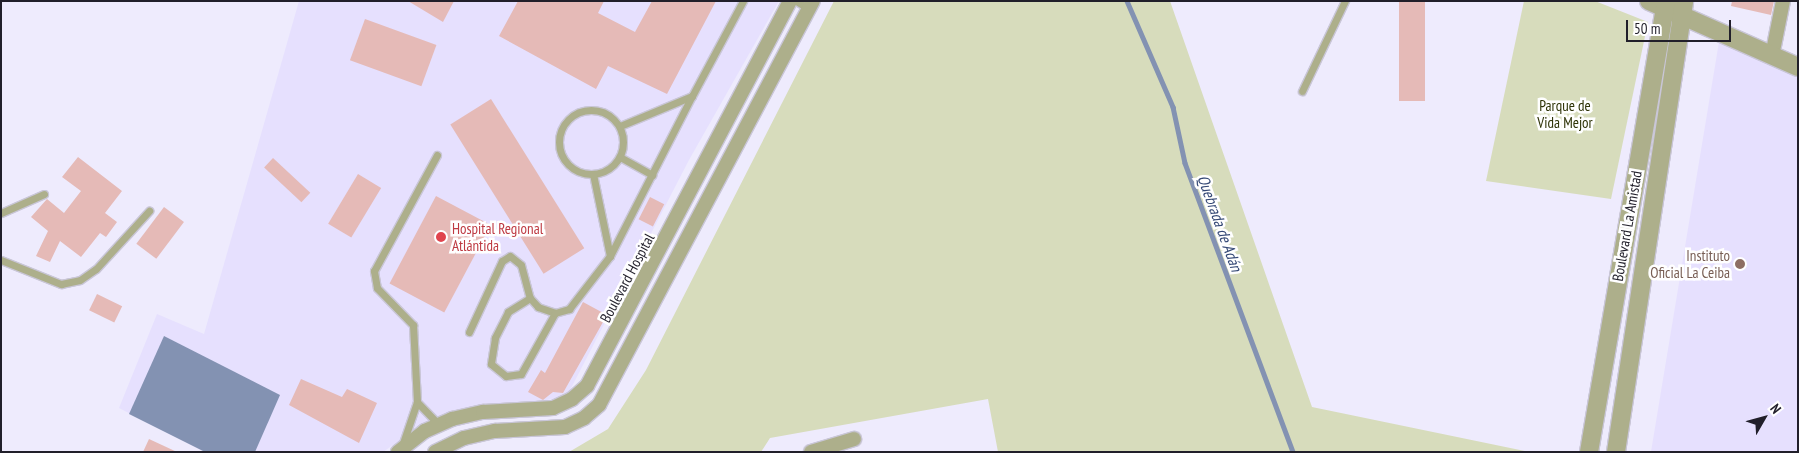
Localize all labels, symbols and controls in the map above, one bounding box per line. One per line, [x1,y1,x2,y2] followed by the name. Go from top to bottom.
[1629,10,1734,42] scale bar
[1634,19,1660,38] text: 50 m
[1537,96,1593,131] park label: Parque de Vida Mejor
[1608,169,1646,283] street label: Boulevard La Amistad
[1194,172,1246,274] water label: Quebrada de Adán
[452,219,543,254] place label: Hospital Regional Atlántida
[434,230,448,244] marker: Hospital Regional Atlántida
[596,230,658,326] street label: Boulevard Hospital
[1650,246,1730,281] place label: Instituto Oficial La Ceiba
[1734,258,1746,270] marker: Instituto Oficial La Ceiba
[1739,393,1789,443] north arrow
[1766,400,1785,417] text: N

